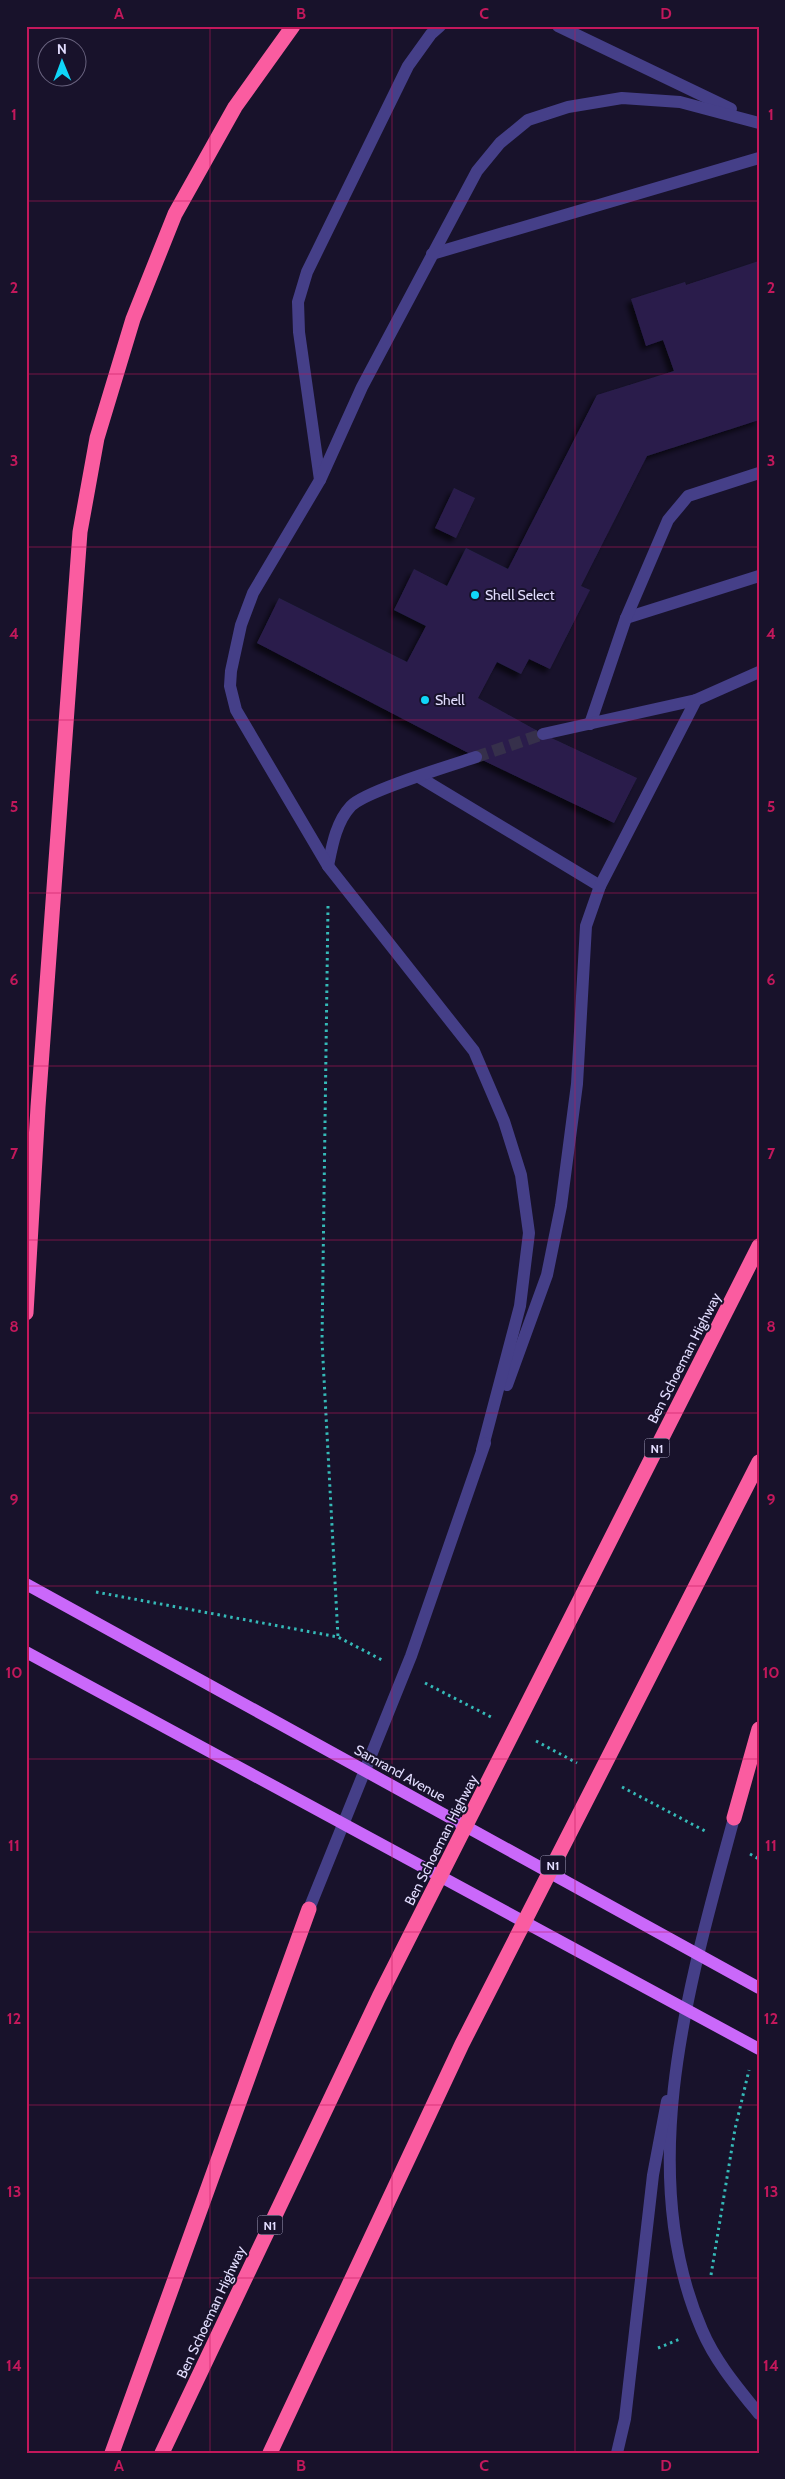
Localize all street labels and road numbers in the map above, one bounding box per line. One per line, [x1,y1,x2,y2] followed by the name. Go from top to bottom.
[643,1290,725,1426] street label: Ben Schoeman Highway
[644,1439,670,1458] road number: N1
[351,1741,449,1805] street label: Samrand Avenue
[400,1772,482,1908] street label: Ben Schoeman Highway
[540,1856,566,1874] road number: N1
[258,2216,282,2234] road number: N1
[172,2243,250,2381] street label: Ben Schoeman Highway

